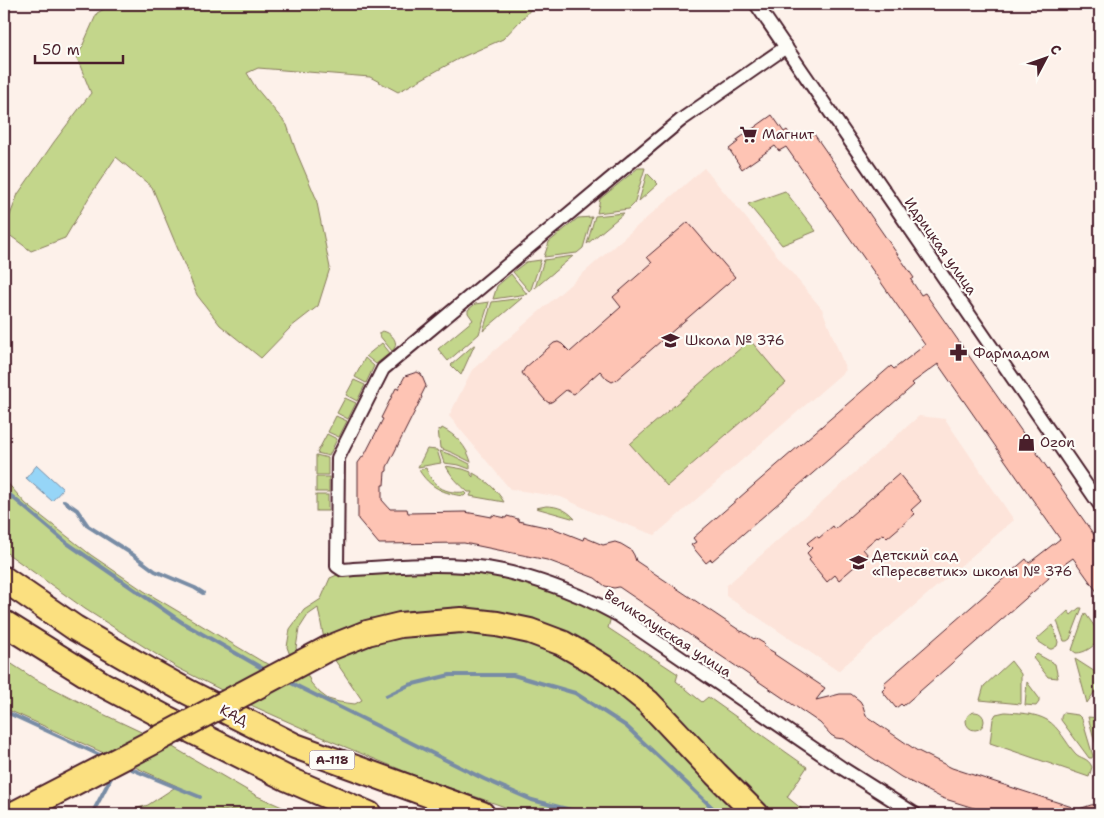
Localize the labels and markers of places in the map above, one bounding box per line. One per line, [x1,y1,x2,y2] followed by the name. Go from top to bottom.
[738,124,758,144] supermarket icon: Магнит
[762,125,815,143] place label: Магнит
[661,330,681,350] school or university icon: Школа № 376
[685,331,784,349] place label: Школа № 376
[949,343,969,363] pharmacy icon: Фармадом
[973,344,1050,362] place label: Фармадом
[1016,432,1036,452] shop icon: Ozon
[1040,433,1075,451] place label: Ozon
[872,546,1072,580] place label: Детский сад «Пересветик» школы № 376
[848,553,868,573] school or university icon: Детский сад «Пересветик» школы № 376

